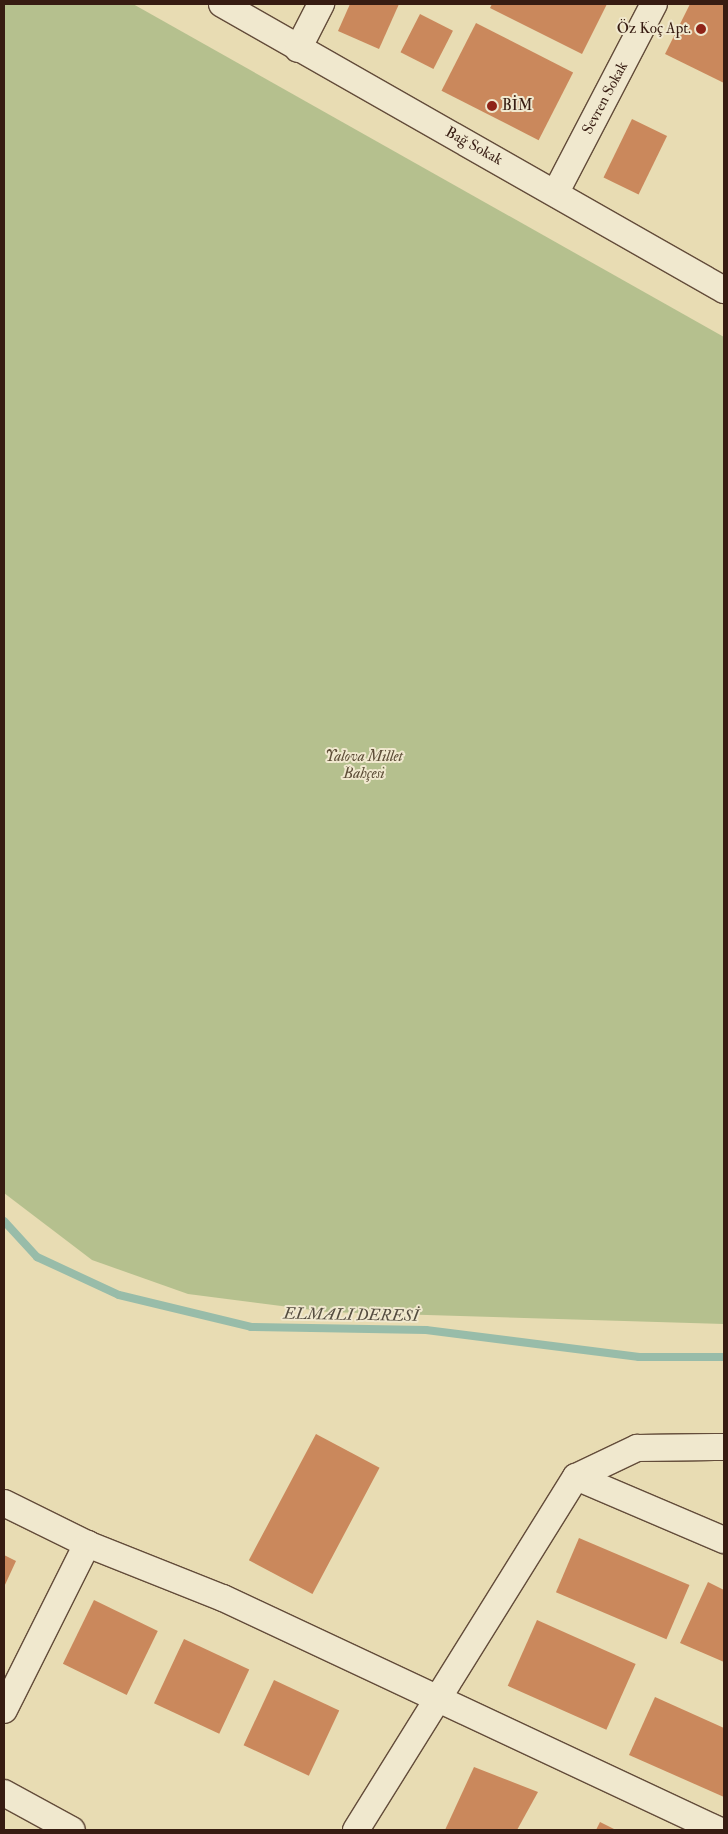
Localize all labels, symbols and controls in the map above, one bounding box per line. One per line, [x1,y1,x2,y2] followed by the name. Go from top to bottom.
[617,20,691,38] place label: Öz Koç Apt.
[695,23,707,35] marker: Öz Koç Apt.
[578,59,632,137] street label: Sevren Sokak
[502,97,532,115] place label: BİM
[486,100,498,112] marker: BİM
[442,123,506,169] street label: Bağ Sokak
[325,747,403,782] park label: Yalova Millet Bahçesi
[283,1304,419,1326] water label: ELMALI DERESİ

